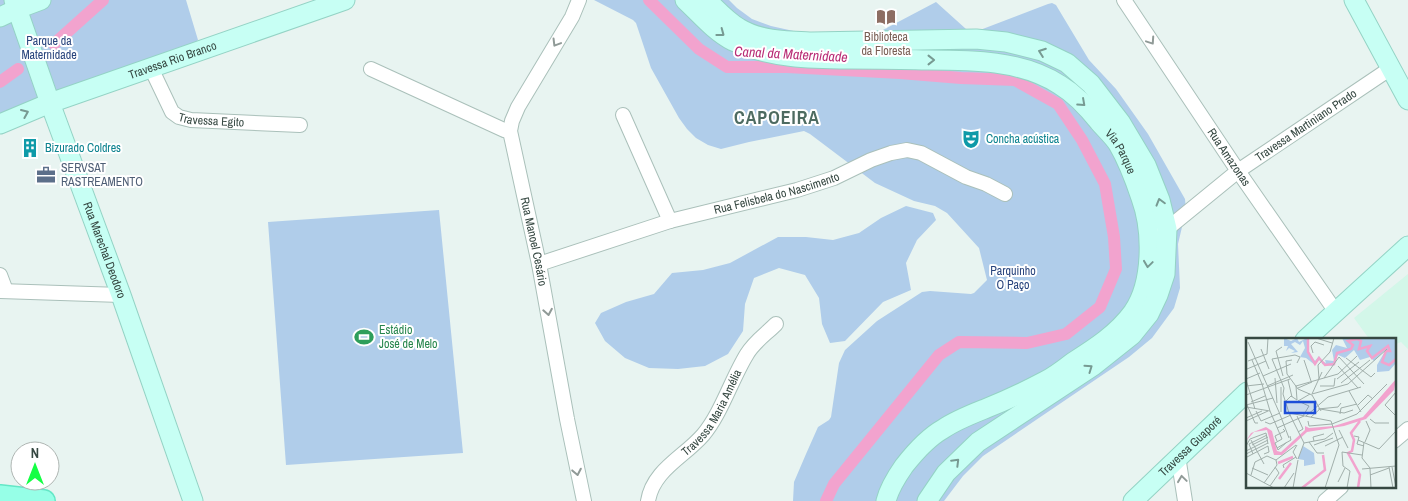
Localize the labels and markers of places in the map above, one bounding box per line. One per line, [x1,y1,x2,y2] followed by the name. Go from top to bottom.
[875,6,897,28] library icon: Biblioteca da Floresta
[861,29,911,59] place label: Biblioteca da Floresta
[960,128,982,150] theatre icon: Concha acústica
[986,131,1060,147] place label: Concha acústica
[19,137,41,159] building icon: Bizurado Coldres
[45,140,121,156] place label: Bizurado Coldres
[61,160,143,190] place label: SERVSAT RASTREAMENTO
[35,164,57,186] office icon: SERVSAT RASTREAMENTO
[379,322,438,352] place label: Estádio José de Melo
[353,326,375,348] sports icon: Estádio José de Melo

